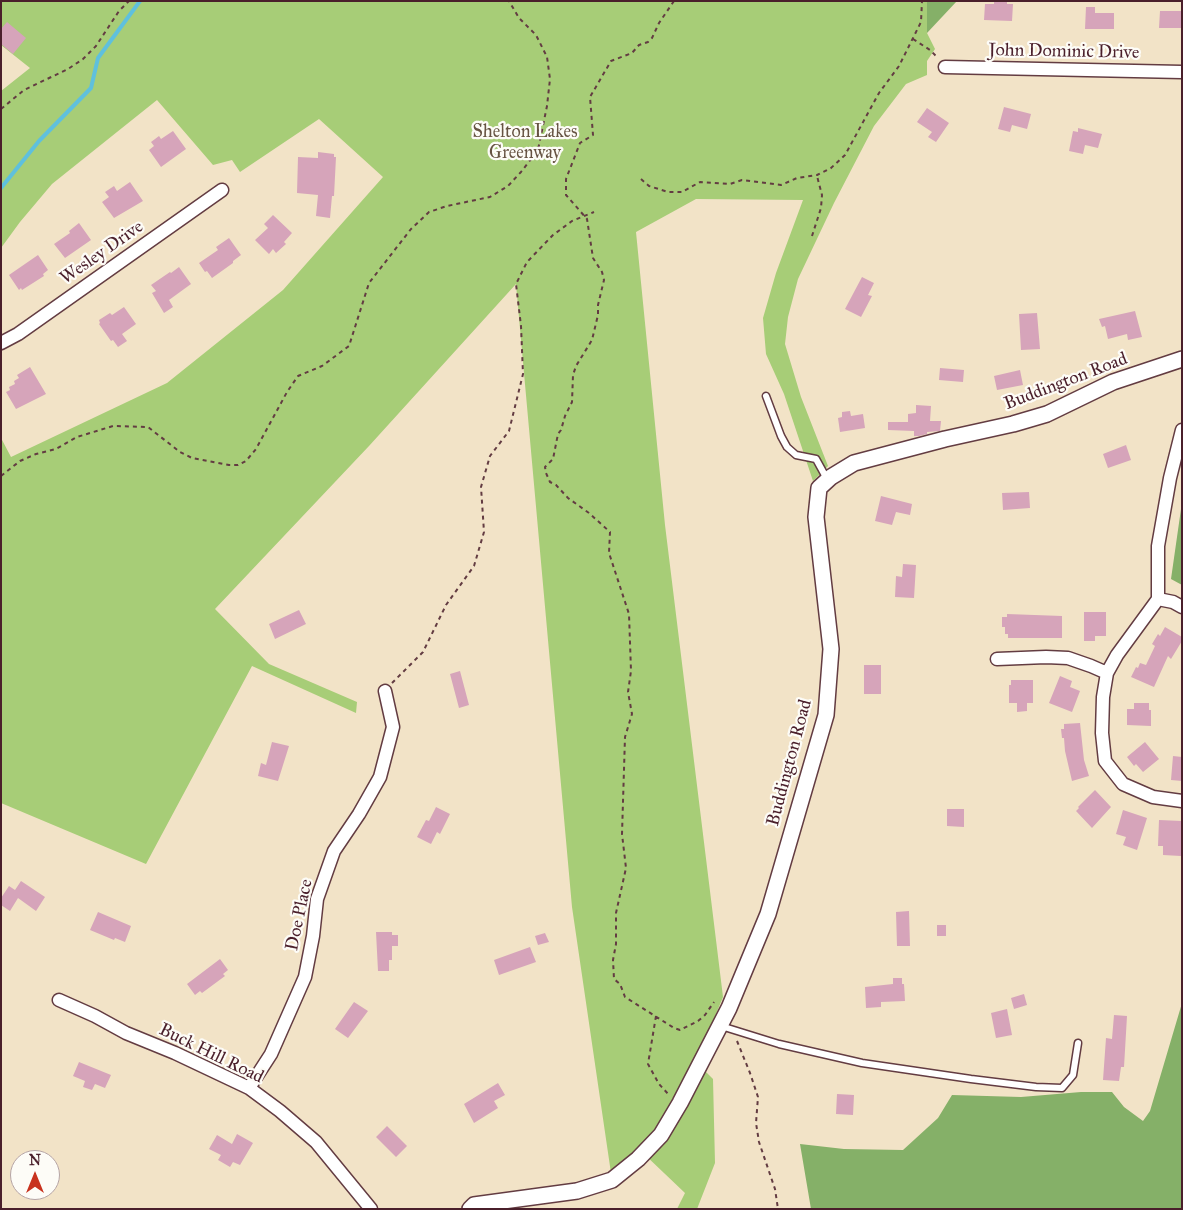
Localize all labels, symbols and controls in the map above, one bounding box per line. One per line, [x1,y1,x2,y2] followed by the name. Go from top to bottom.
[988,40,1140,64] street label: John Dominic Drive
[473,122,577,164] park label: Shelton Lakes Greenway
[56,216,148,290] street label: Wesley Drive
[1001,349,1131,415] street label: Buddington Road
[763,697,817,829] street label: Buddington Road
[282,877,318,953] street label: Doe Place
[155,1019,267,1089] street label: Buck Hill Road
[10,1150,60,1200] north arrow
[29,1152,41,1169] text: N

